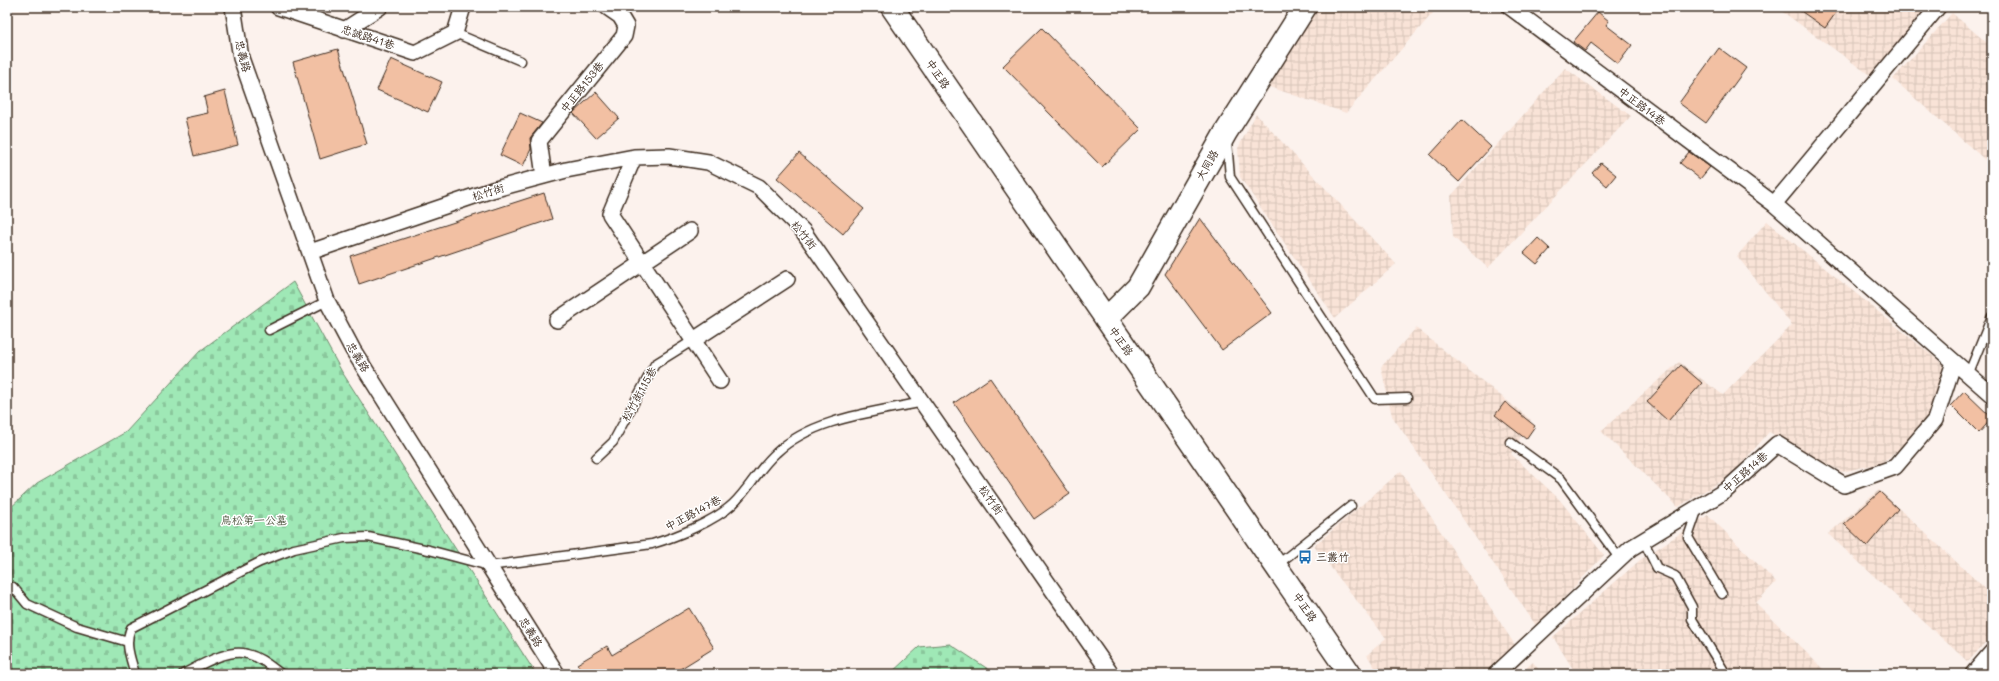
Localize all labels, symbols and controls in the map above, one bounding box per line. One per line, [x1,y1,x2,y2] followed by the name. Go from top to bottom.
[340,21,397,52] street label: 忠誠路41巷
[232,38,255,74] street label: 忠義路
[923,56,954,92] street label: 中正路
[556,58,607,115] street label: 中正路153巷
[1616,83,1669,128] street label: 中正路14巷
[1192,147,1221,183] street label: 大同路
[470,179,507,204] street label: 松竹街
[788,217,821,253] street label: 松竹街
[1106,323,1137,359] street label: 中正路
[344,339,373,375] street label: 忠義路
[617,364,660,424] street label: 松竹街115巷
[1719,448,1770,495] street label: 中正路14巷
[976,482,1008,518] street label: 松竹街
[662,492,723,534] street label: 中正路147巷
[221,512,287,527] park label: 鳥松第一公墓
[1297,549,1313,565] bus stop icon: 三叢竹
[1316,549,1349,564] place label: 三叢竹
[1290,589,1321,625] street label: 中正路
[516,614,547,650] street label: 忠義路

